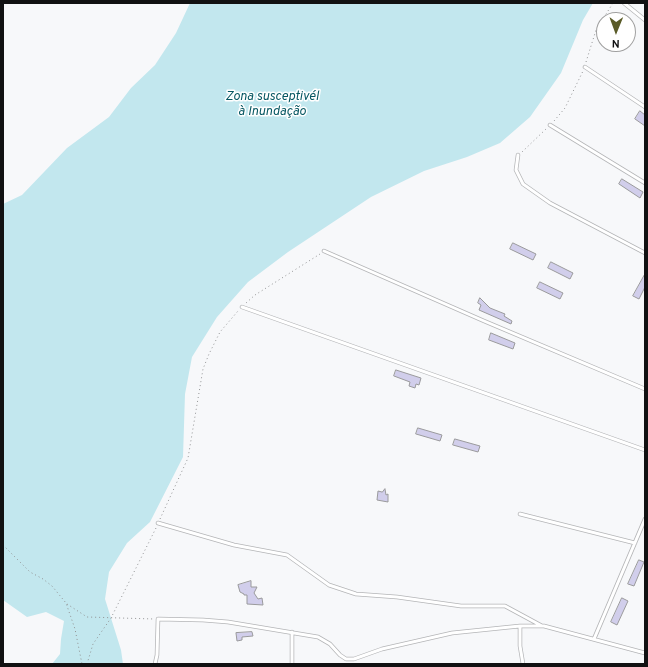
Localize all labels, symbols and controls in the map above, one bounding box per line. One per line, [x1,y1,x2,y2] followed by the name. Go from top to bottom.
[596,12,636,52] north arrow
[612,36,620,50] text: N
[225,89,319,120] water label: Zona susceptivél à Inundação

